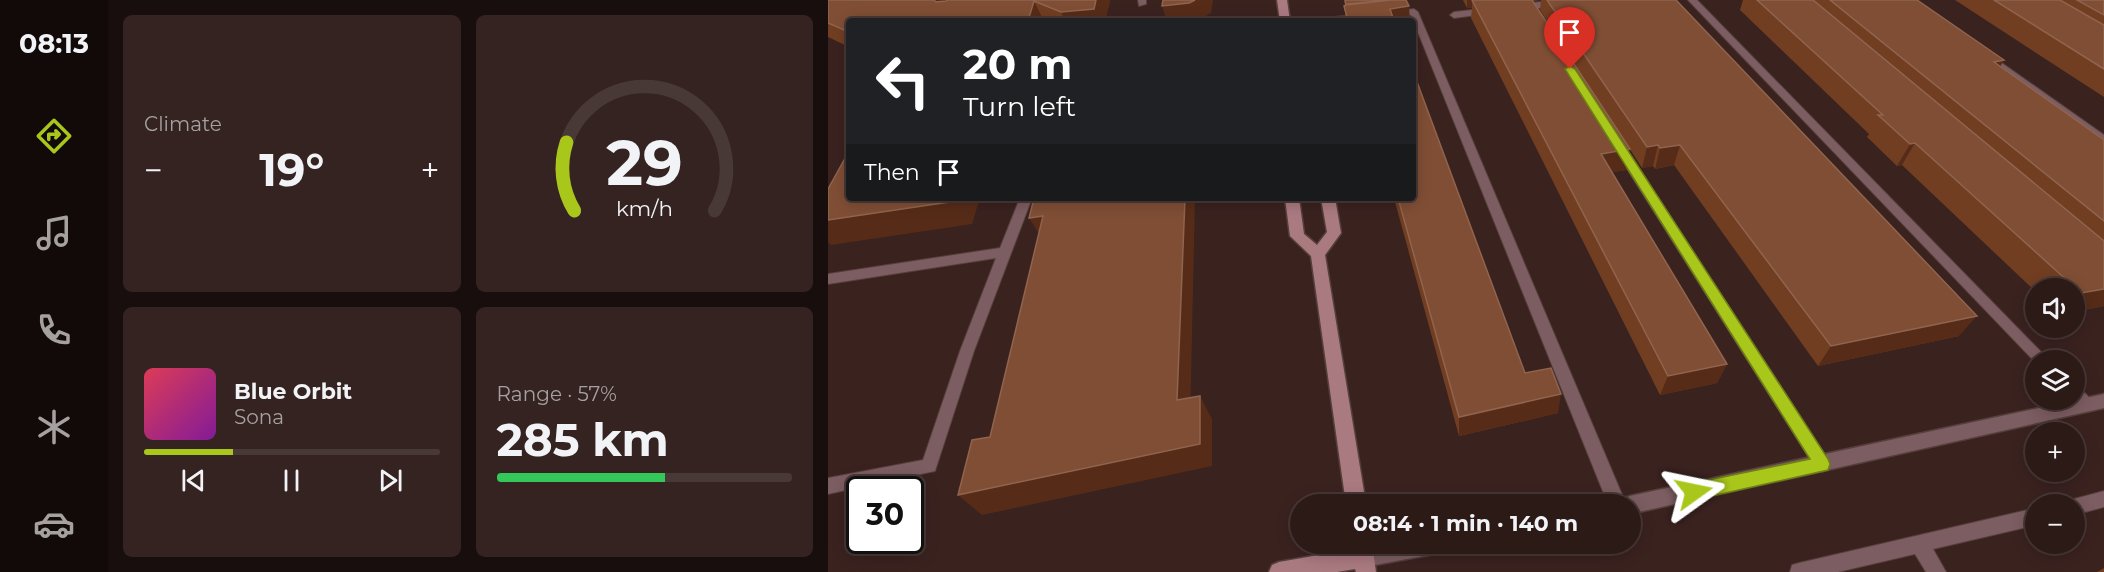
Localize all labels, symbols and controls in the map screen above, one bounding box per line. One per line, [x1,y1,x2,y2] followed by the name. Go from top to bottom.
[1544,7,1595,69] pin
[1553,16,1586,49] icon: arrive
[19,27,89,60] text: 08:13
[963,38,1072,90] text: 20 m
[864,42,942,120] icon: left
[963,90,1076,123] text: Turn left
[144,112,222,136] text: Climate
[33,115,75,157] icon: directions
[606,125,683,201] text: 29
[259,142,324,197] text: 19°
[144,150,163,190] text: −
[421,150,440,190] text: +
[932,156,965,189] icon: arrive
[864,159,920,186] text: Then
[616,195,673,221] text: km/h
[33,212,75,254] icon: music
[2025,278,2085,554] map controls
[2025,278,2085,338] button: sound
[33,309,75,351] icon: phone
[2025,350,2085,410] button: layers
[234,378,352,405] text: Blue Orbit
[497,382,617,406] text: Range · 57%
[234,405,284,429] text: Sona
[33,406,75,448] icon: climate
[497,412,669,467] text: 285 km
[2025,422,2085,482] button: +
[1662,460,1726,524] position arrow
[177,464,210,497] icon: previous
[275,464,308,497] icon: pause
[374,464,407,497] icon: next
[846,476,924,554] speed limit sign: 30
[2025,494,2085,554] button: −
[33,503,75,545] icon: car
[1353,510,1578,537] text: 08:14 · 1 min · 140 m

